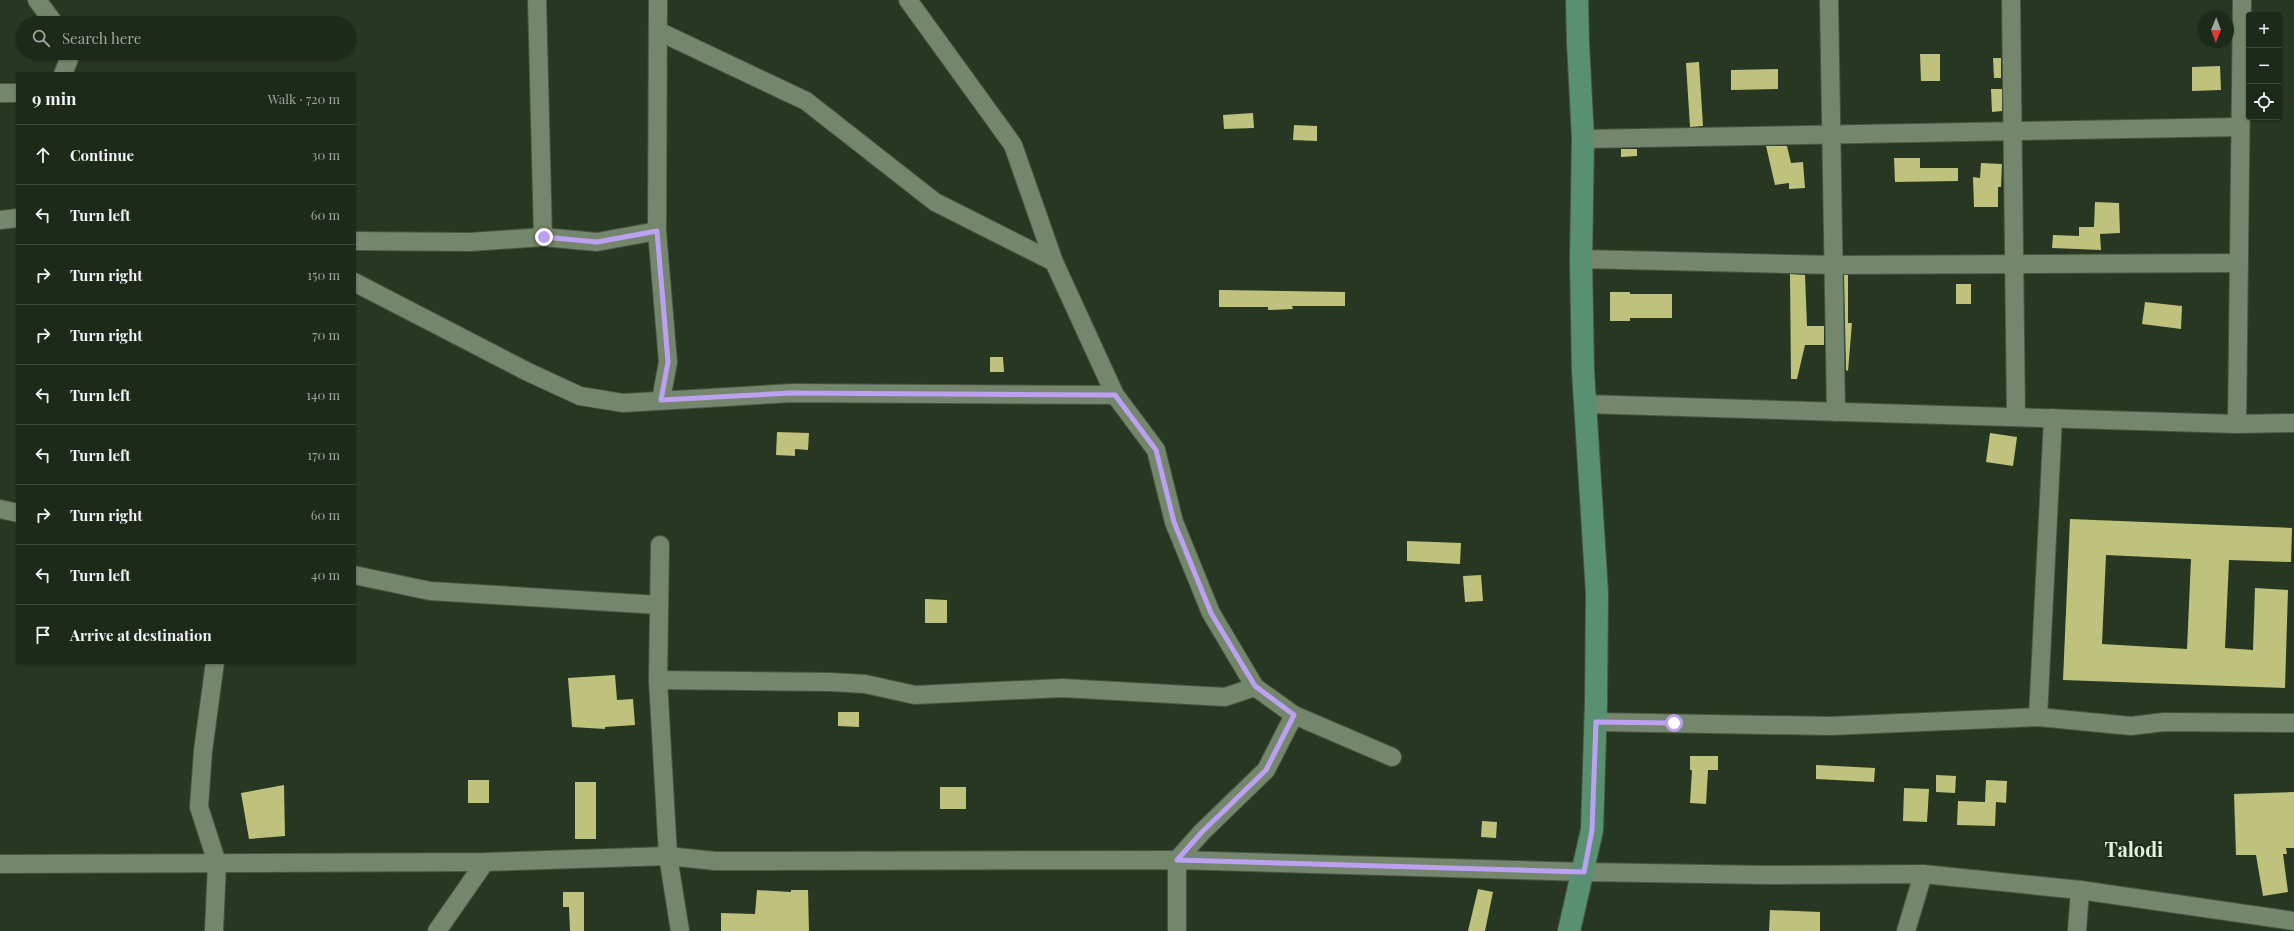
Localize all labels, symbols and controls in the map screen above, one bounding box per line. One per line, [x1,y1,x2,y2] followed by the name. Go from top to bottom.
[2198,12,2234,48] north arrow
[2246,12,2282,120] map controls
[2246,12,2282,48] button: +
[16,16,356,60] search box
[30,27,52,49] icon: search
[62,28,141,48] text: Search here
[2246,48,2282,84] button: −
[2246,84,2282,120] button: locate
[32,87,77,109] text: 9 min
[268,90,340,107] text: Walk · 720 m
[32,144,54,166] icon: ahead
[70,145,134,165] text: Continue
[312,146,340,163] text: 30 m
[32,204,54,226] icon: left
[70,205,131,225] text: Turn left
[311,206,340,223] text: 60 m
[535,228,553,246] route end
[32,264,54,286] icon: right
[70,265,143,285] text: Turn right
[307,266,340,283] text: 150 m
[32,324,54,346] icon: right
[70,325,143,345] text: Turn right
[312,326,340,343] text: 70 m
[32,384,54,406] icon: left
[70,385,131,405] text: Turn left
[306,386,340,403] text: 140 m
[32,444,54,466] icon: left
[70,445,131,465] text: Turn left
[307,446,340,463] text: 170 m
[32,504,54,526] icon: right
[70,505,143,525] text: Turn right
[311,506,340,523] text: 60 m
[32,564,54,586] icon: left
[70,565,131,585] text: Turn left
[311,566,340,583] text: 40 m
[32,624,54,646] icon: arrive
[70,625,212,645] text: Arrive at destination
[1665,714,1683,732] route start
[2105,835,2163,862] district label: Talodi

